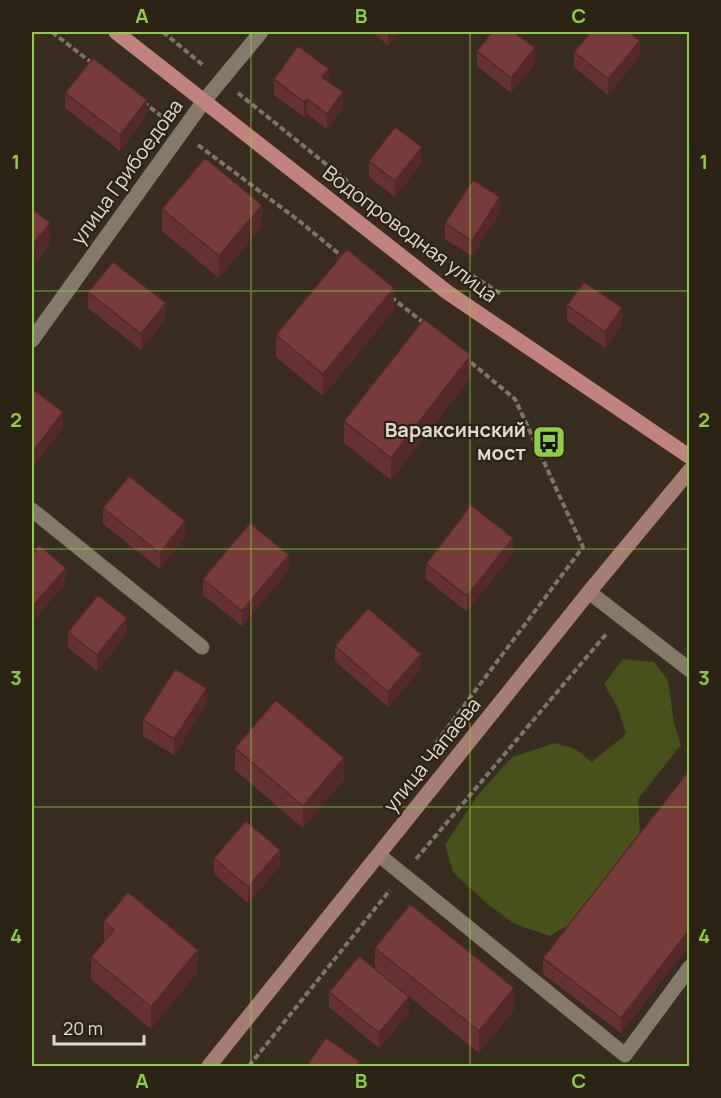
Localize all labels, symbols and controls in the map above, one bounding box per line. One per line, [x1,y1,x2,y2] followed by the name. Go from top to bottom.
[135,2,149,29] text: A
[355,2,368,29] text: B
[572,2,586,29] text: C
[64,93,189,250] street label: улица Грибоедова
[12,148,20,175] text: 1
[700,148,708,175] text: 1
[318,159,503,308] street label: Водопроводная улица
[10,406,22,433] text: 2
[698,406,710,433] text: 2
[385,416,526,466] place label: Вараксинский мост
[531,424,567,460] bus stop icon: Вараксинский мост
[10,664,22,691] text: 3
[698,664,710,691] text: 3
[377,692,486,818] street label: улица Чапаева
[10,922,22,949] text: 4
[698,922,710,949] text: 4
[54,1008,144,1046] scale bar
[63,1016,103,1040] text: 20 m
[135,1067,149,1094] text: A
[355,1067,368,1094] text: B
[572,1067,586,1094] text: C

